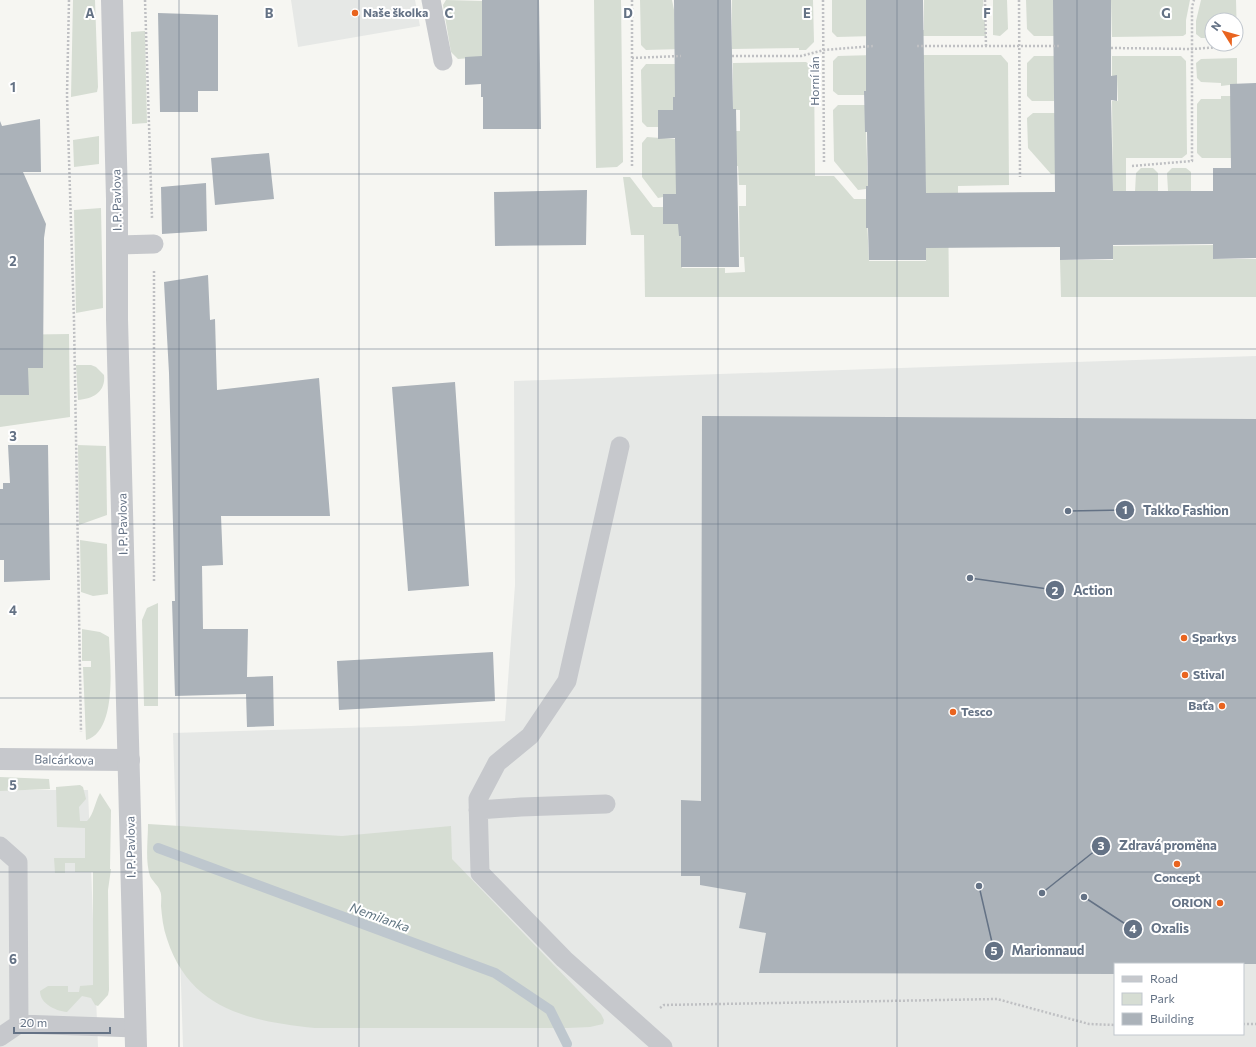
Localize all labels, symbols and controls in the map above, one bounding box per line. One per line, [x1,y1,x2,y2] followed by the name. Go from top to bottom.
[85,5,95,21] text: A
[265,5,274,21] text: B
[363,5,428,19] place label: Naše školka
[445,5,454,21] text: C
[623,5,633,21] text: D
[803,5,811,21] text: E
[983,5,991,21] text: F
[1161,5,1171,21] text: G
[350,8,360,18] marker: Naše školka
[1204,12,1244,52] north arrow
[1208,18,1223,33] text: N
[807,56,821,106] street label: Horní lán
[10,79,16,95] text: 1
[108,169,124,231] street label: I. P. Pavlova
[9,253,17,269] text: 2
[9,428,17,444] text: 3
[114,493,130,555] street label: I. P. Pavlova
[1115,497,1237,522] callout: Takko Fashion
[1122,502,1128,516] text: 1
[1143,502,1229,518] text: Takko Fashion
[1045,578,1121,603] callout: Action
[1073,582,1113,598] text: Action
[1052,583,1059,597] text: 2
[9,602,17,618] text: 4
[1192,630,1237,644] place label: Sparkys
[1179,633,1189,643] marker: Sparkys
[1193,667,1225,681] place label: Stival
[1180,670,1190,680] marker: Stival
[1188,698,1214,712] place label: Baťa
[1217,701,1227,711] marker: Baťa
[961,704,993,718] place label: Tesco
[948,707,958,717] marker: Tesco
[34,751,94,767] street label: Balcárkova
[9,777,17,793] text: 5
[122,816,138,878] street label: I. P. Pavlova
[1091,833,1224,858] callout: Zdravá proměna
[1119,837,1217,853] text: Zdravá proměna
[1098,838,1105,852] text: 3
[1172,859,1182,869] marker: Concept
[1154,870,1200,884] place label: Concept
[1171,895,1212,909] place label: ORION
[1215,898,1225,908] marker: ORION
[348,899,412,935] water label: Nemilanka
[1123,916,1197,941] callout: Oxalis
[1151,920,1189,936] text: Oxalis
[1129,921,1137,935] text: 4
[984,938,1093,963] callout: Marionnaud
[1012,942,1084,958] text: Marionnaud
[991,943,998,957] text: 5
[9,951,17,967] text: 6
[1114,963,1244,1035] legend
[1150,971,1178,985] text: Road
[1150,991,1176,1005] text: Park
[14,1009,110,1035] scale bar
[1150,1011,1194,1025] text: Building
[20,1015,47,1029] text: 20 m

